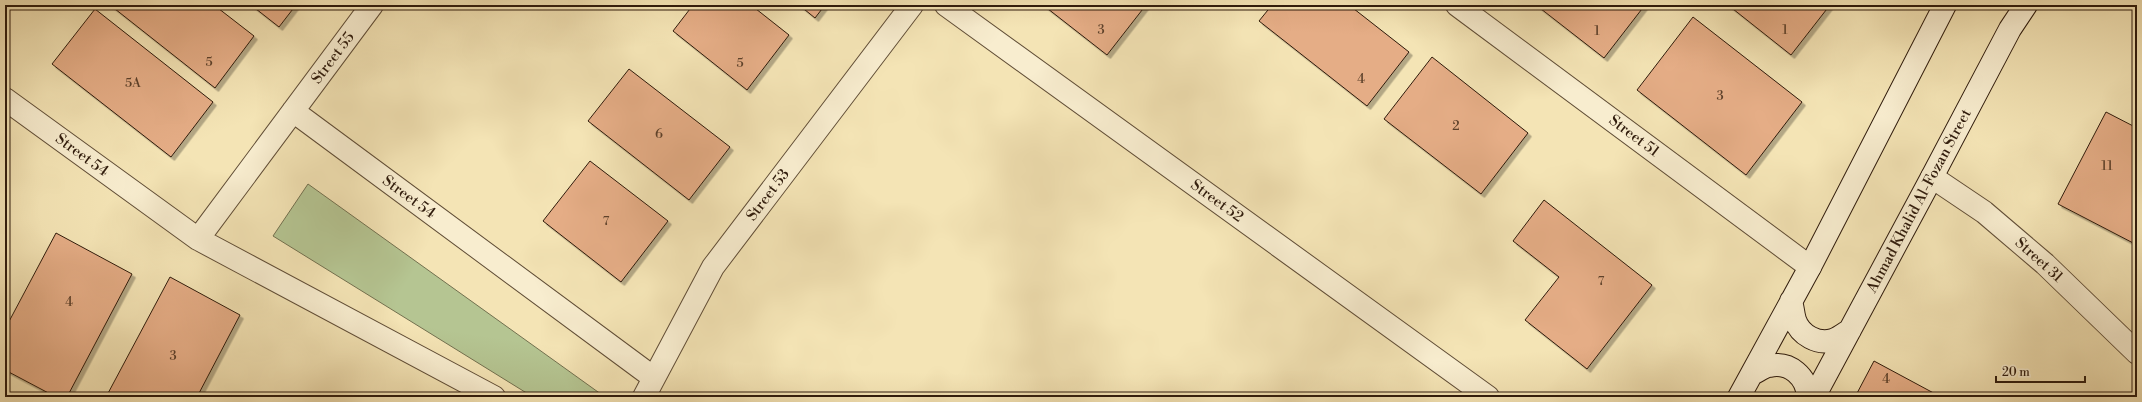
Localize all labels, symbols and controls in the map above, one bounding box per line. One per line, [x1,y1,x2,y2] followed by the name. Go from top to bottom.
[1097,22,1105,38] house number: 3
[1782,22,1788,38] house number: 1
[1594,23,1600,39] house number: 1
[307,28,359,88] street label: Street 55
[205,54,213,70] house number: 5
[736,55,744,71] house number: 5
[1357,71,1365,87] house number: 4
[125,75,142,91] house number: 5A
[1716,88,1724,104] house number: 3
[1862,105,1976,297] street label: Ahmad Khalid Al-Fozan Street
[1605,111,1664,162] street label: Street 51
[1452,118,1460,134] house number: 2
[655,126,663,142] house number: 6
[52,129,112,181] street label: Street 54
[2101,158,2113,174] house number: 11
[742,165,794,225] street label: Street 53
[379,171,439,223] street label: Street 54
[1187,175,1247,227] street label: Street 52
[603,213,610,229] house number: 7
[2011,233,2067,287] street label: Street 31
[1598,273,1605,289] house number: 7
[65,294,73,310] house number: 4
[169,348,177,364] house number: 3
[1996,358,2085,384] scale bar
[2002,365,2030,380] text: 20 m
[1882,371,1890,387] house number: 4

